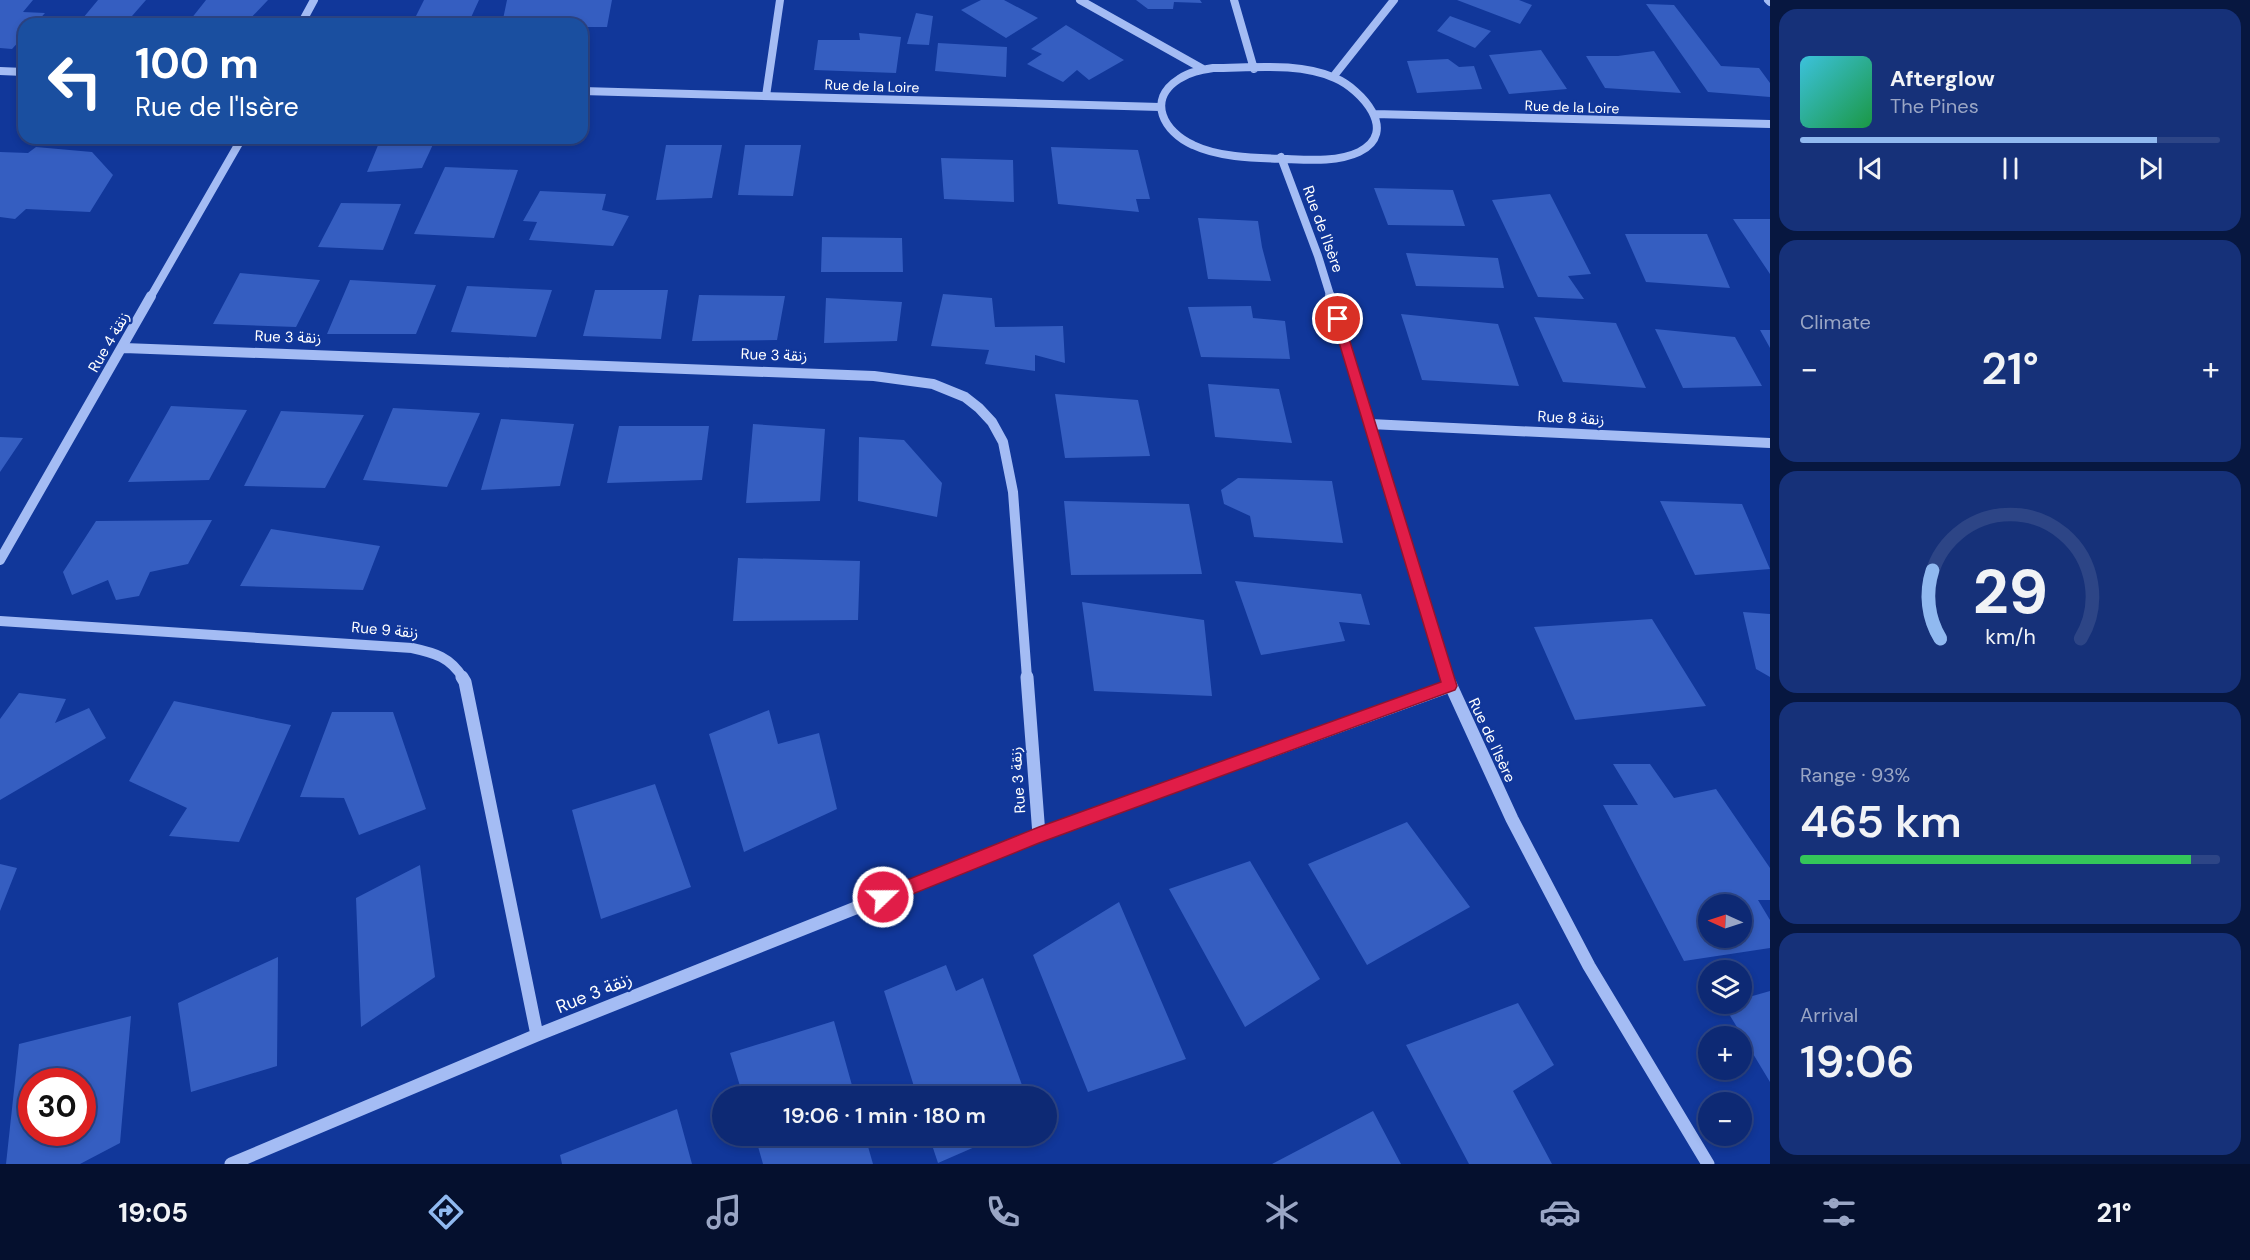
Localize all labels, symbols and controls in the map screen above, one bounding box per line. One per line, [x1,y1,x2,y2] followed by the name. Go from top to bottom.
[135,36,259,91] text: 100 m
[36,42,114,120] icon: left
[1890,64,1995,93] text: Afterglow
[824,75,920,97] street label: Rue de la Loire
[135,89,299,124] text: Rue de l'Isère
[1890,93,1979,119] text: The Pines
[1524,96,1620,118] street label: Rue de la Loire
[1854,152,1887,185] icon: previous
[1994,152,2027,185] icon: pause
[2134,152,2167,185] icon: next
[1298,183,1348,275] street label: Rue de l'Isère
[1312,293,1363,344] pin
[1321,302,1354,335] icon: arrive
[84,308,134,376] street label: Rue 4 زنقة
[1800,309,1871,335] text: Climate
[254,326,322,348] street label: Rue 3 زنقة
[1981,339,2039,398] text: 21°
[740,344,808,366] street label: Rue 3 زنقة
[1800,347,1818,390] text: −
[2202,347,2220,390] text: +
[1537,406,1605,430] street label: Rue 8 زنقة
[1972,551,2048,632] text: 29
[351,617,419,643] street label: Rue 9 زنقة
[1985,623,2035,651] text: km/h
[1464,695,1520,785] street label: Rue de l'Isère
[1006,746,1030,814] street label: Rue 3 زنقة
[1800,762,1910,788] text: Range · 93%
[1800,792,1962,851] text: 465 km
[851,865,915,929] position arrow
[1698,894,1752,948] north arrow
[1698,894,1752,1146] map controls
[1698,960,1752,1014] button: layers
[552,967,636,1019] street label: Rue 3 زنقة
[1800,1002,1858,1028] text: Arrival
[1698,1026,1752,1080] button: +
[1800,1032,1915,1091] text: 19:06
[18,1068,96,1146] speed limit sign: 30
[1698,1092,1752,1146] button: −
[783,1101,986,1130] text: 19:06 · 1 min · 180 m
[425,1191,467,1233] icon: directions
[703,1191,745,1233] icon: music
[982,1191,1024,1233] icon: phone
[1261,1191,1303,1233] icon: climate
[1539,1191,1581,1233] icon: car
[1818,1191,1860,1233] icon: filters
[118,1195,188,1230] text: 19:05
[2096,1195,2132,1230] text: 21°

